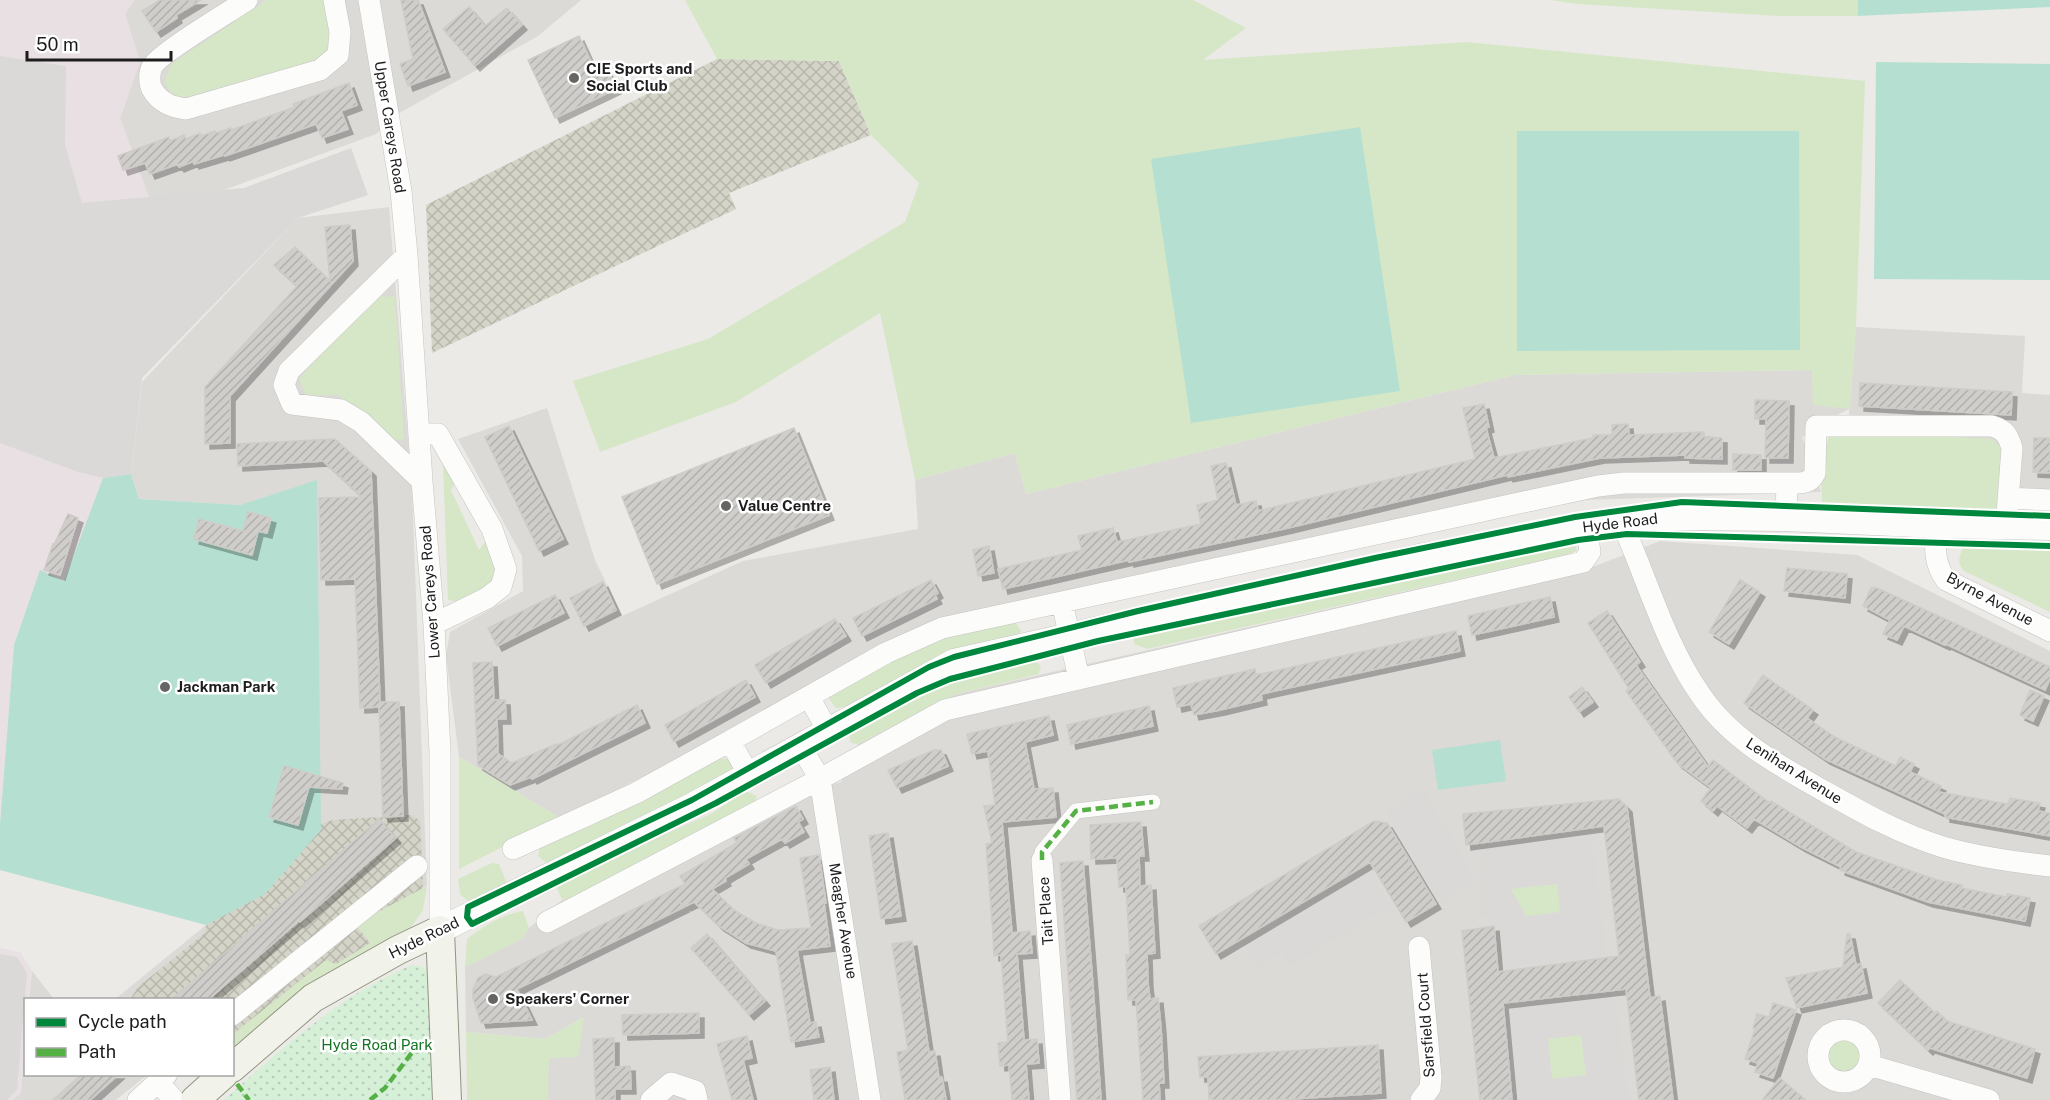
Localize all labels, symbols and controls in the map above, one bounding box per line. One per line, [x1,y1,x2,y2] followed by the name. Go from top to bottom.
[27,24,171,62] scale bar
[36,34,79,55] text: 50 m
[372,60,409,194] street label: Upper Careys Road
[586,60,692,94] place label: CIE Sports and Social Club
[567,71,581,85] marker: CIE Sports and Social Club
[738,497,831,514] place label: Value Centre
[719,499,733,513] marker: Value Centre
[1581,509,1659,536] street label: Hyde Road
[416,525,443,659] street label: Lower Careys Road
[1944,568,2037,629] street label: Byrne Avenue
[177,678,276,695] place label: Jackman Park
[158,680,172,694] marker: Jackman Park
[1743,734,1845,807] street label: Lenihan Avenue
[826,862,861,980] street label: Meagher Avenue
[1035,876,1056,946] street label: Tait Place
[386,913,462,962] street label: Hyde Road
[1413,972,1438,1078] street label: Sarsfield Court
[505,990,629,1007] place label: Speakers' Corner
[486,992,500,1006] marker: Speakers' Corner
[24,998,234,1076] legend
[78,1011,167,1032] text: Cycle path
[321,1036,433,1053] park label: Hyde Road Park
[78,1041,116,1062] text: Path

